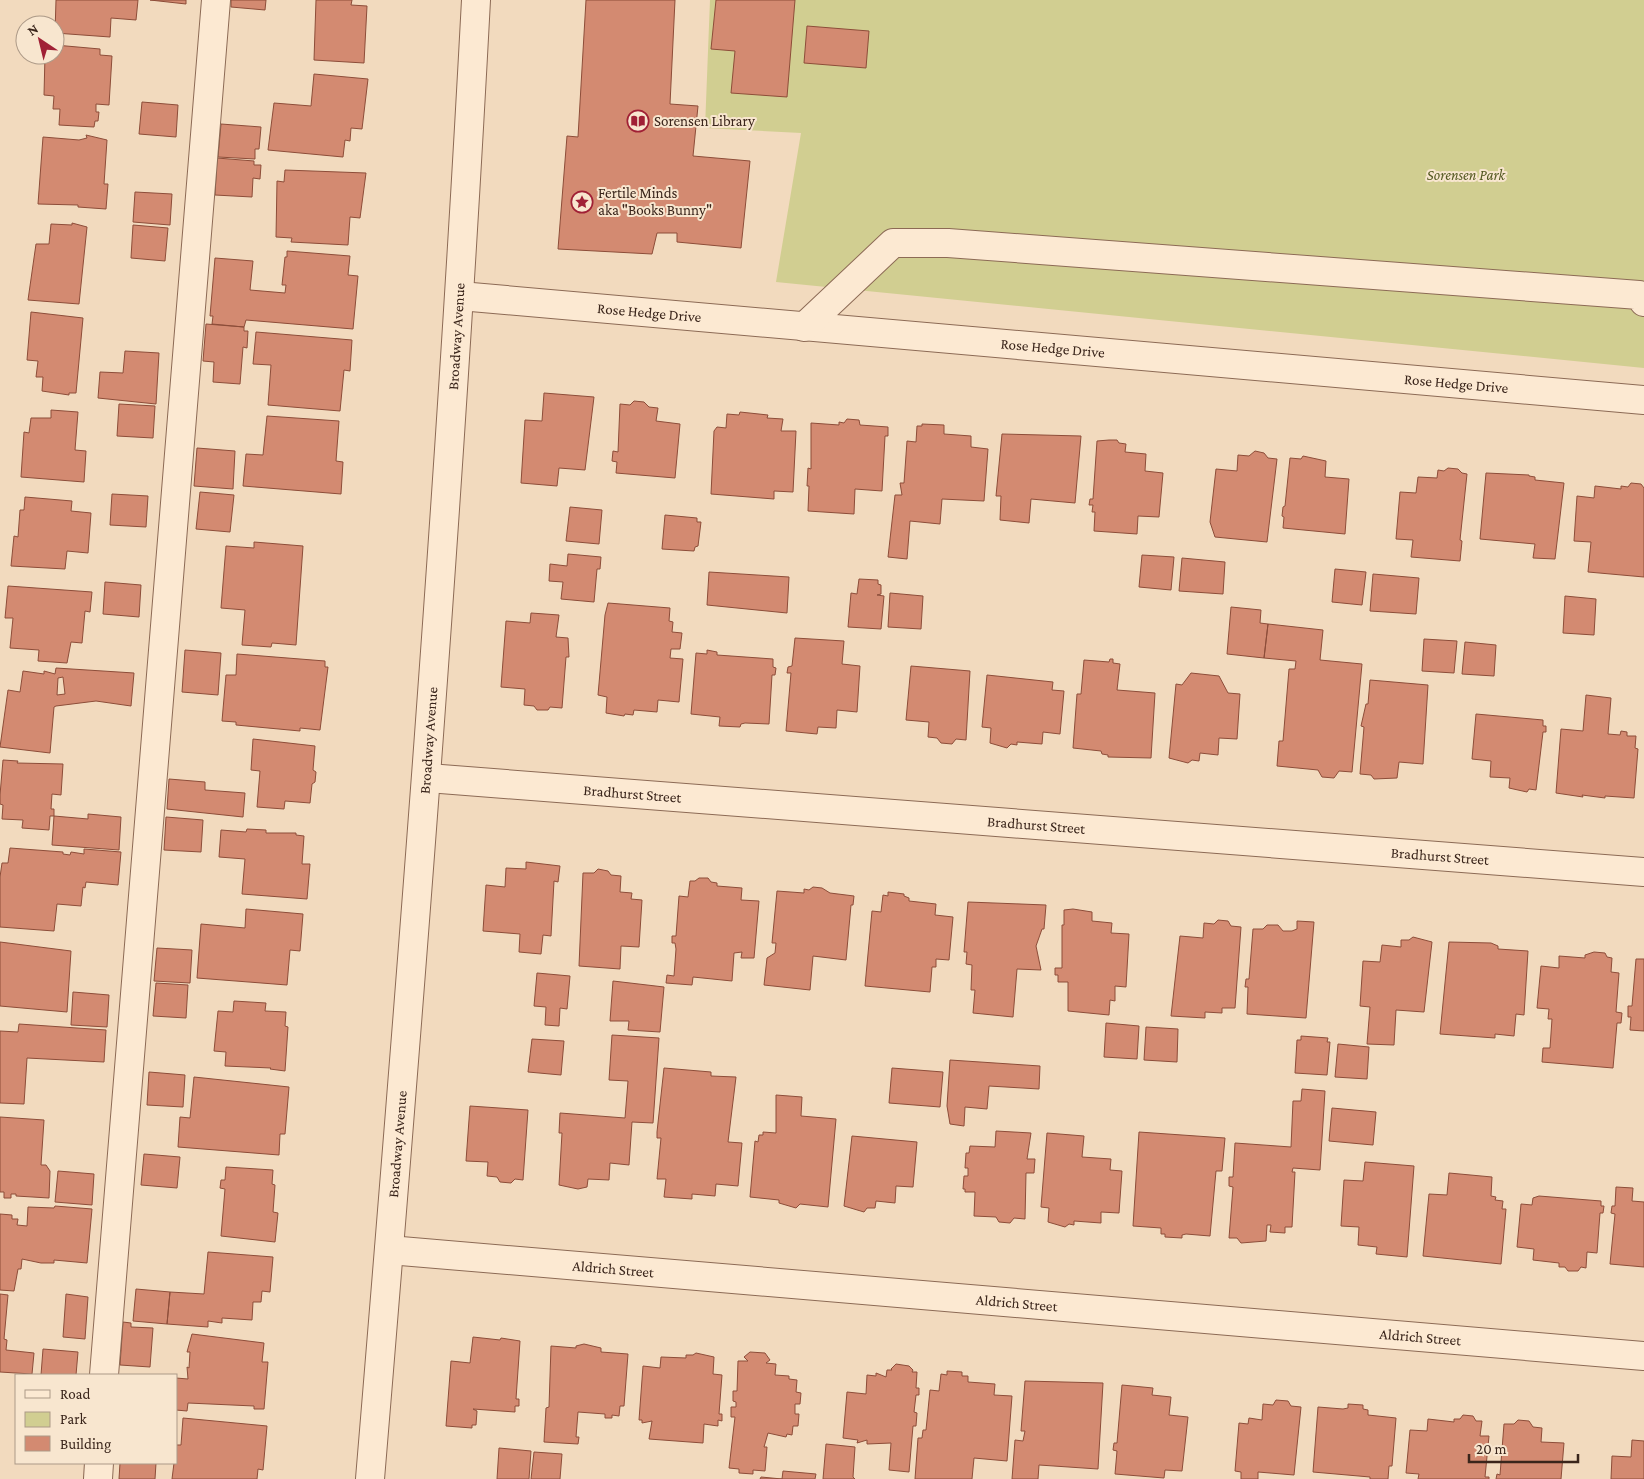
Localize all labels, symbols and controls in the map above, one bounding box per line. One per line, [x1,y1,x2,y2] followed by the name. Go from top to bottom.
[15,15,65,65] north arrow
[24,20,41,39] text: N
[626,109,650,133] library icon: Sorensen Library
[654,113,755,130] place label: Sorensen Library
[1427,167,1507,183] park label: Sorensen Park
[598,185,712,219] place label: Fertile Minds aka "Books Bunny"
[570,190,594,214] place icon: Fertile Minds aka "Books Bunny"
[445,282,468,390] street label: Broadway Avenue
[597,300,702,325] street label: Rose Hedge Drive
[1000,336,1106,361] street label: Rose Hedge Drive
[1403,371,1509,396] street label: Rose Hedge Drive
[417,686,441,794] street label: Broadway Avenue
[583,782,683,806] street label: Bradhurst Street
[987,813,1087,837] street label: Bradhurst Street
[1390,844,1491,868] street label: Bradhurst Street
[385,1090,410,1198] street label: Broadway Avenue
[572,1258,656,1280] street label: Aldrich Street
[975,1292,1059,1315] street label: Aldrich Street
[1379,1326,1463,1349] street label: Aldrich Street
[15,1374,178,1464] legend
[60,1386,91,1402] text: Road
[60,1411,87,1427] text: Park
[1469,1432,1578,1464] scale bar
[60,1436,111,1453] text: Building
[1476,1441,1507,1457] text: 20 m

